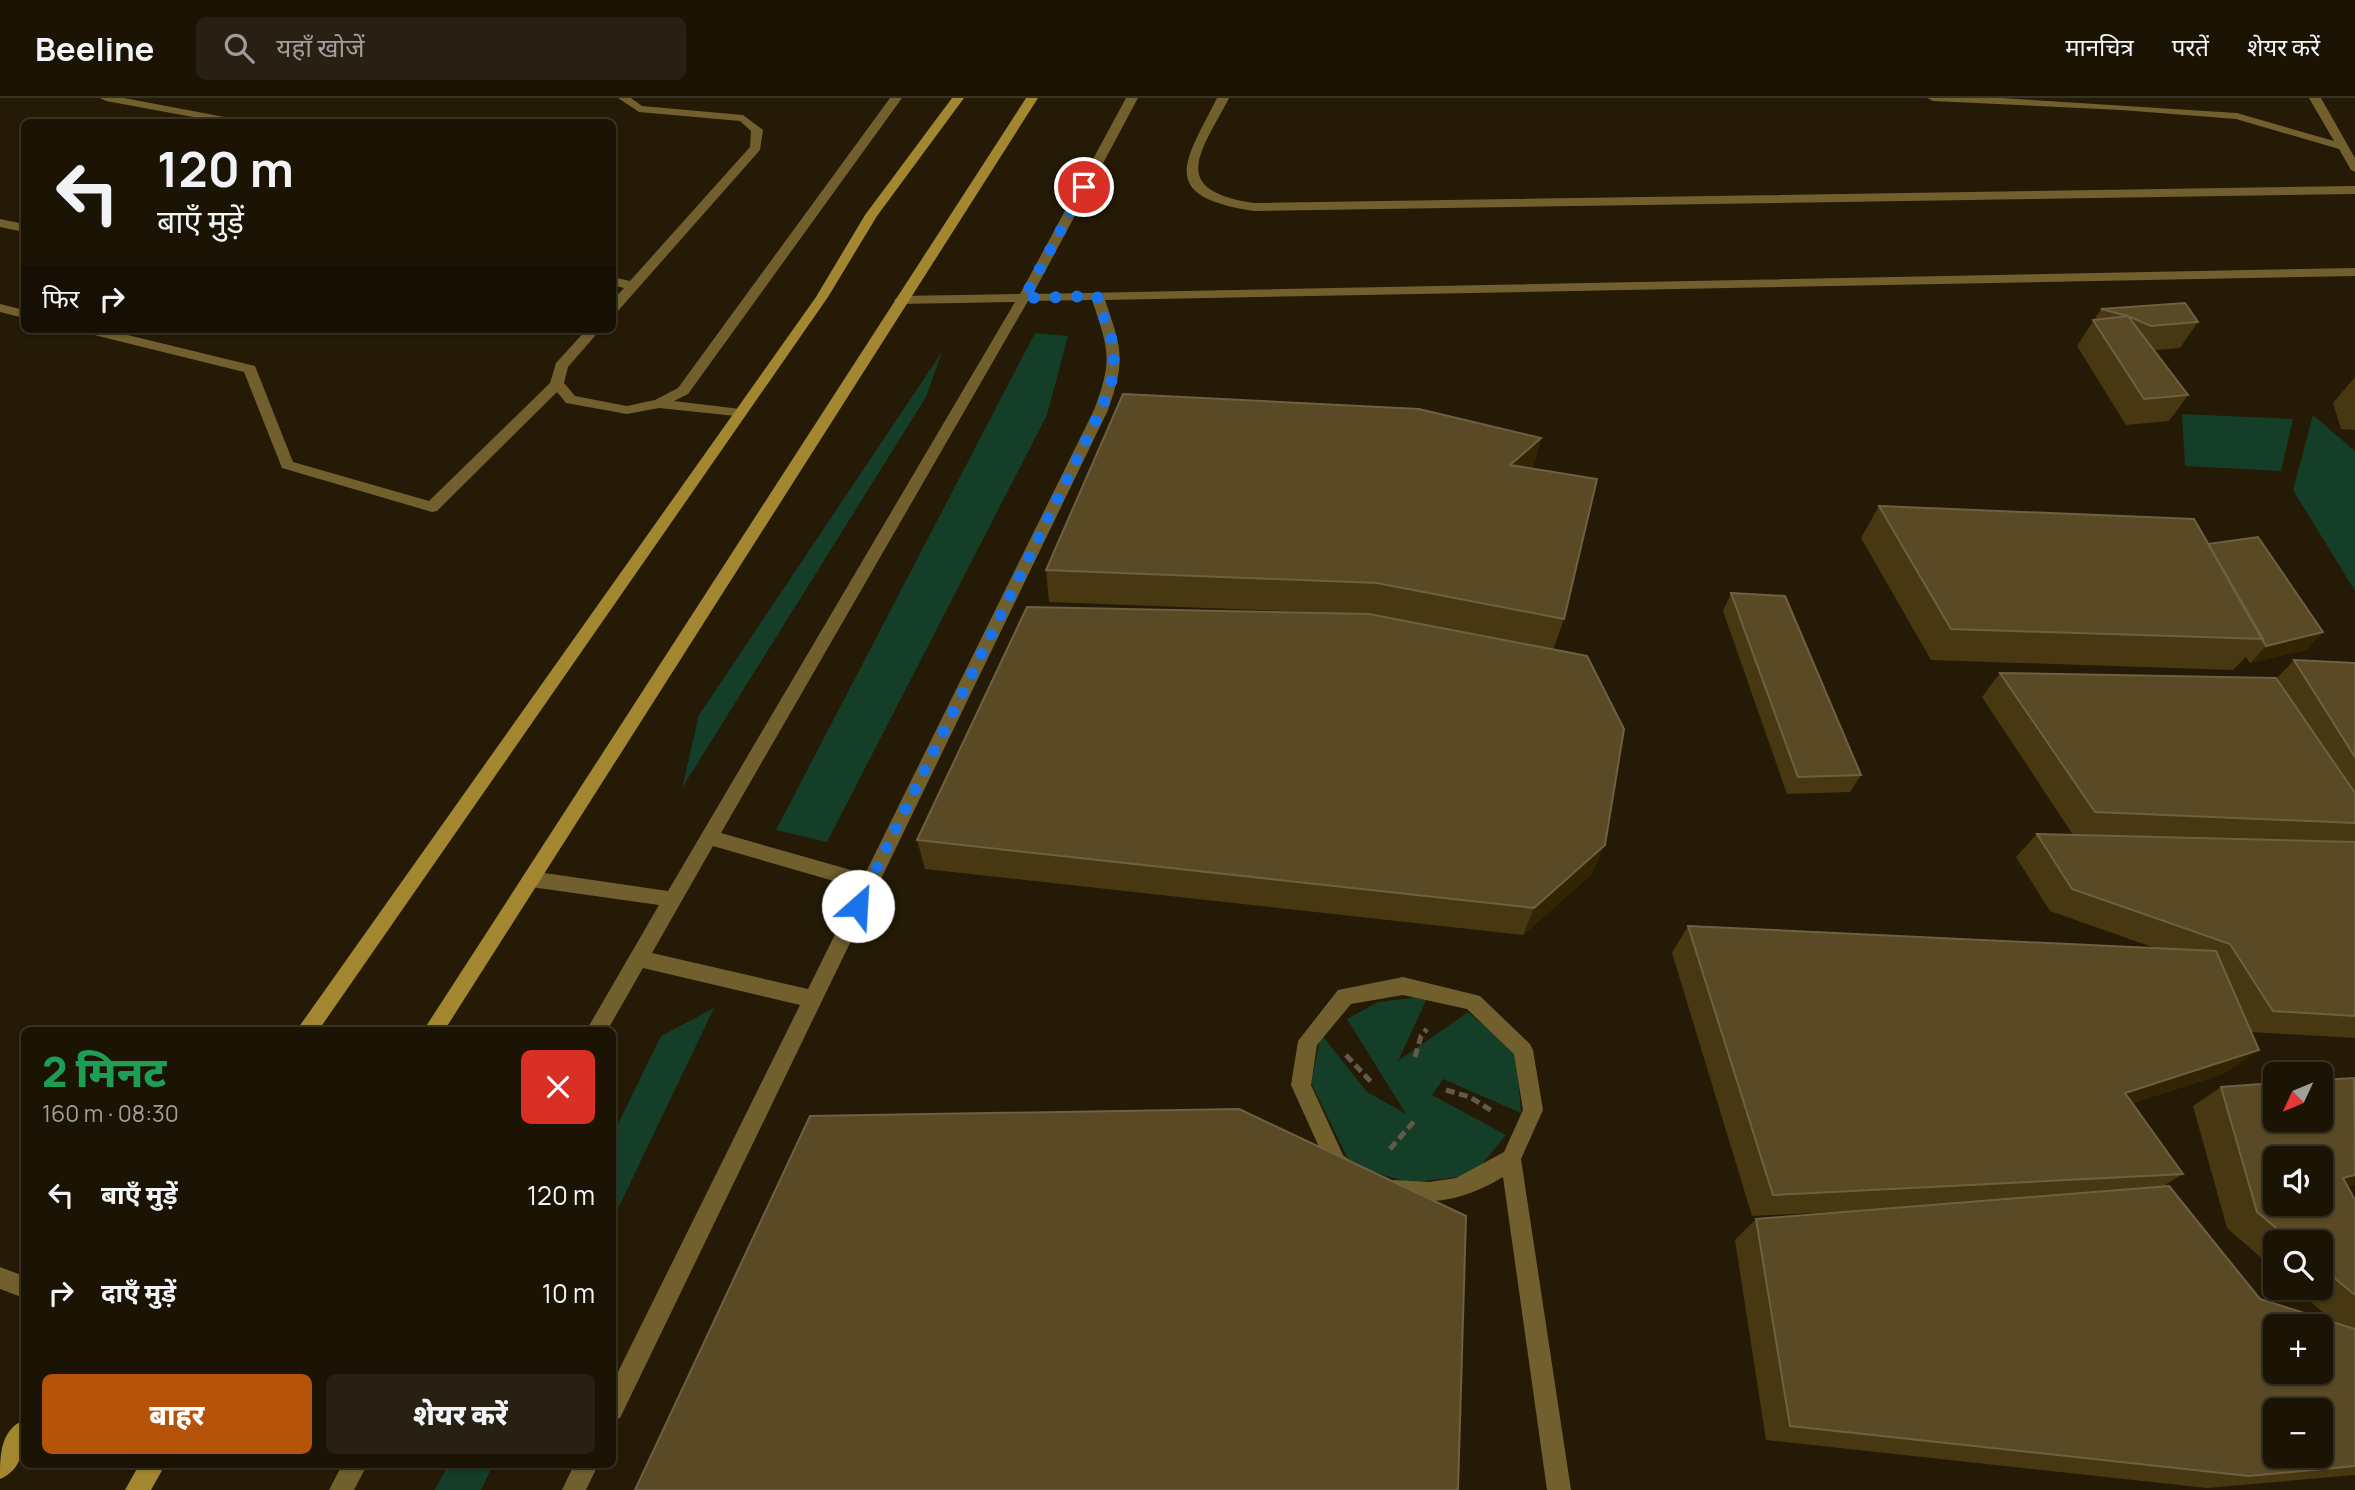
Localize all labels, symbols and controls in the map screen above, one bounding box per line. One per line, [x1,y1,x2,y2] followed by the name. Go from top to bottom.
[196,17,686,80] search box
[35,26,154,71] text: Beeline
[220,29,258,67] icon: search
[276,29,364,65] text: यहाँ खोजें
[2065,30,2134,63] text: मानचित्र
[2172,30,2209,63] text: परतें
[2247,30,2320,63] text: शेयर करें
[157,135,294,202] text: 120 m
[42,147,133,238] icon: left
[1054,157,1114,217] pin
[1065,168,1103,206] icon: arrive
[157,199,244,243] text: बाएँ मुड़ें
[42,280,79,316] text: फिर
[93,280,131,318] icon: right
[821,869,895,943] position arrow
[42,1042,166,1100] text: 2 मिनट
[521,1050,595,1124] button: close
[2263,1062,2333,1132] north arrow
[2263,1062,2333,1468] map controls
[42,1097,179,1129] text: 160 m · 08:30
[2263,1146,2333,1216] button: sound
[42,1176,80,1214] icon: left
[101,1176,178,1212] text: बाएँ मुड़ें
[527,1177,595,1213] text: 120 m
[2263,1230,2333,1300] button: search
[42,1274,80,1312] icon: right
[101,1274,176,1310] text: दाएँ मुड़ें
[542,1275,595,1311] text: 10 m
[2263,1314,2333,1384] button: +
[42,1374,312,1454] button: बाहर
[326,1374,595,1454] button: शेयर करें
[2263,1398,2333,1468] button: −

